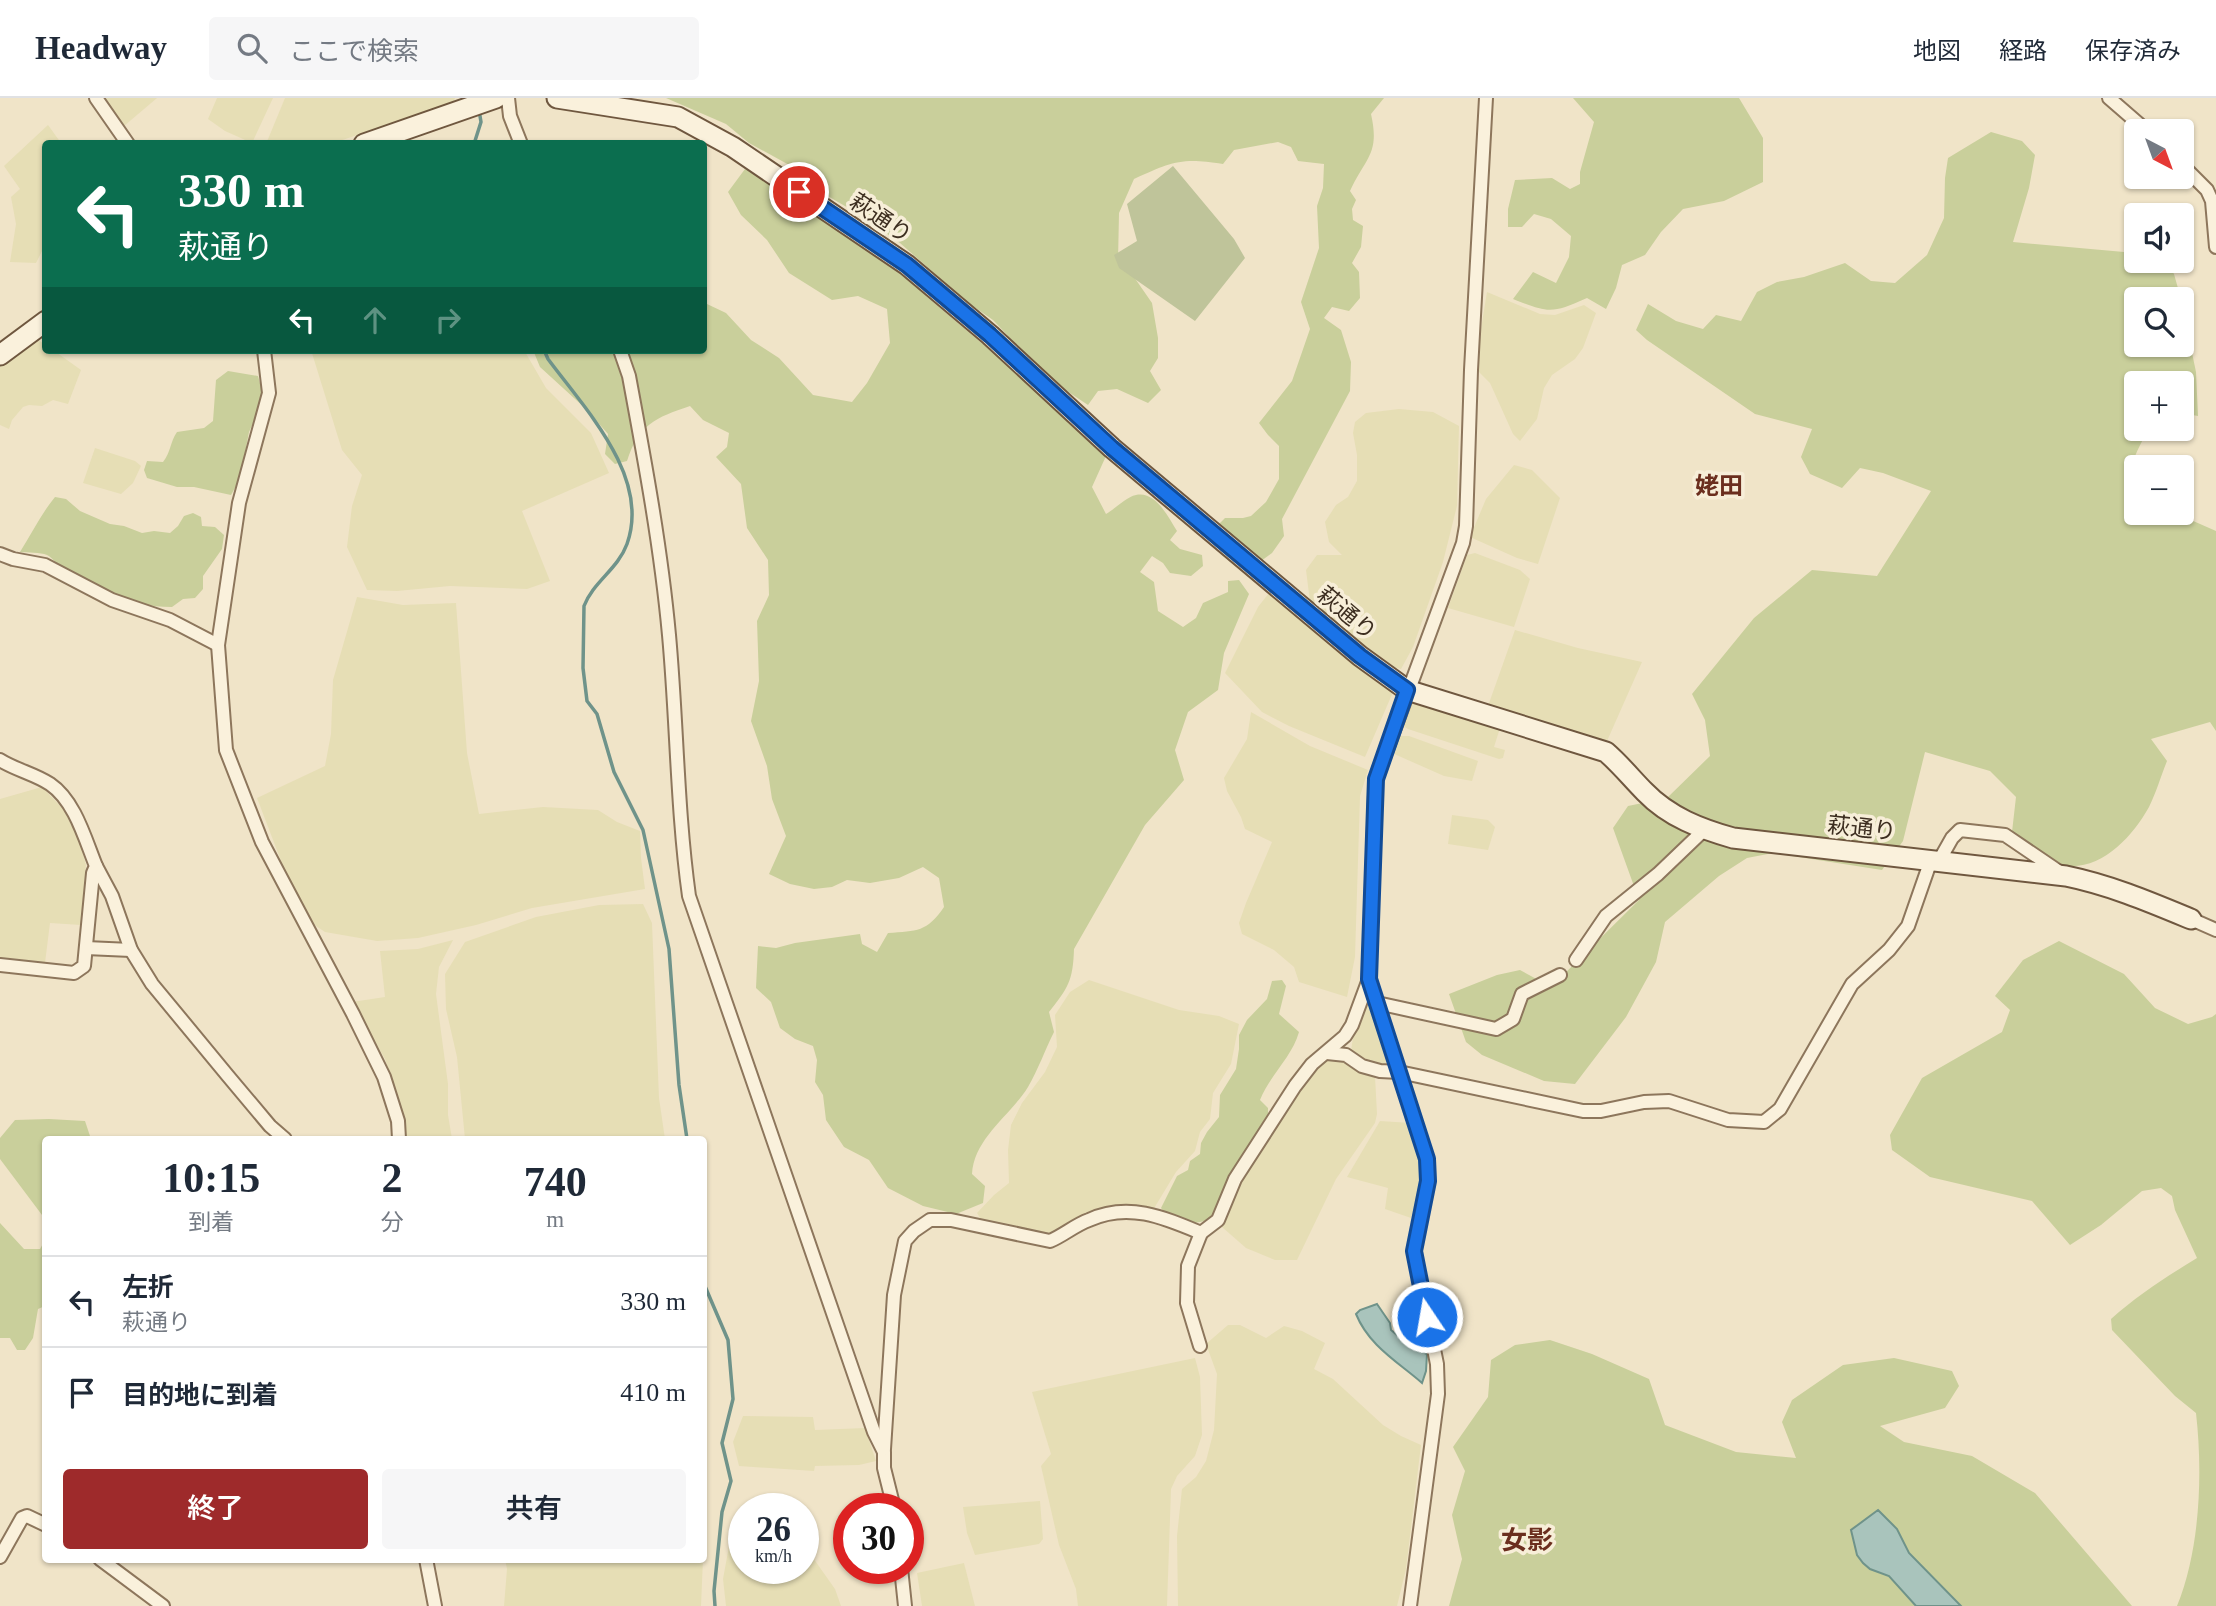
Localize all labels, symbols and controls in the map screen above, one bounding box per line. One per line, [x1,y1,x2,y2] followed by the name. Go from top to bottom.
[209,17,699,80] search box
[233,29,271,67] icon: search
[35,30,167,66] text: Headway
[289,37,419,66] text: ここで検索
[1913,38,1961,64] text: 地図
[1999,38,2047,64] text: 経路
[2085,38,2181,64] text: 保存済み
[2124,119,2194,189] north arrow
[2124,119,2194,525] map controls
[769,162,829,222] pin
[178,163,305,218] text: 330 m
[63,168,154,259] icon: left
[780,173,818,211] icon: arrive
[845,189,916,248] street label: 萩通り
[2124,203,2194,273] button: sound
[178,229,274,265] text: 萩通り
[2124,287,2194,357] button: search
[283,301,321,339] icon: left
[356,301,394,339] icon: ahead
[429,301,467,339] icon: right
[2124,371,2194,441] button: +
[2124,455,2194,525] button: −
[1695,473,1743,499] district label: 姥田
[1312,582,1381,645] street label: 萩通り
[1826,812,1898,845] street label: 萩通り
[162,1155,260,1201] text: 10:15
[382,1155,403,1201] text: 2
[524,1159,587,1205] text: 740
[546,1207,564,1232] text: m
[188,1210,234,1235] text: 到着
[381,1210,404,1235] text: 分
[122,1273,174,1302] text: 左折
[1390,1280,1464,1354] position arrow
[63,1283,101,1321] icon: left
[620,1287,686,1316] text: 330 m
[122,1310,191,1335] text: 萩通り
[63,1374,101,1412] icon: arrive
[620,1378,686,1407] text: 410 m
[122,1381,278,1410] text: 目的地に到着
[63,1469,368,1549] button: 終了
[382,1469,686,1549] button: 共有
[833,1493,924,1584] speed limit sign: 30
[756,1510,791,1549] text: 26
[1501,1526,1553,1555] district label: 女影
[755,1546,792,1566] text: km/h

